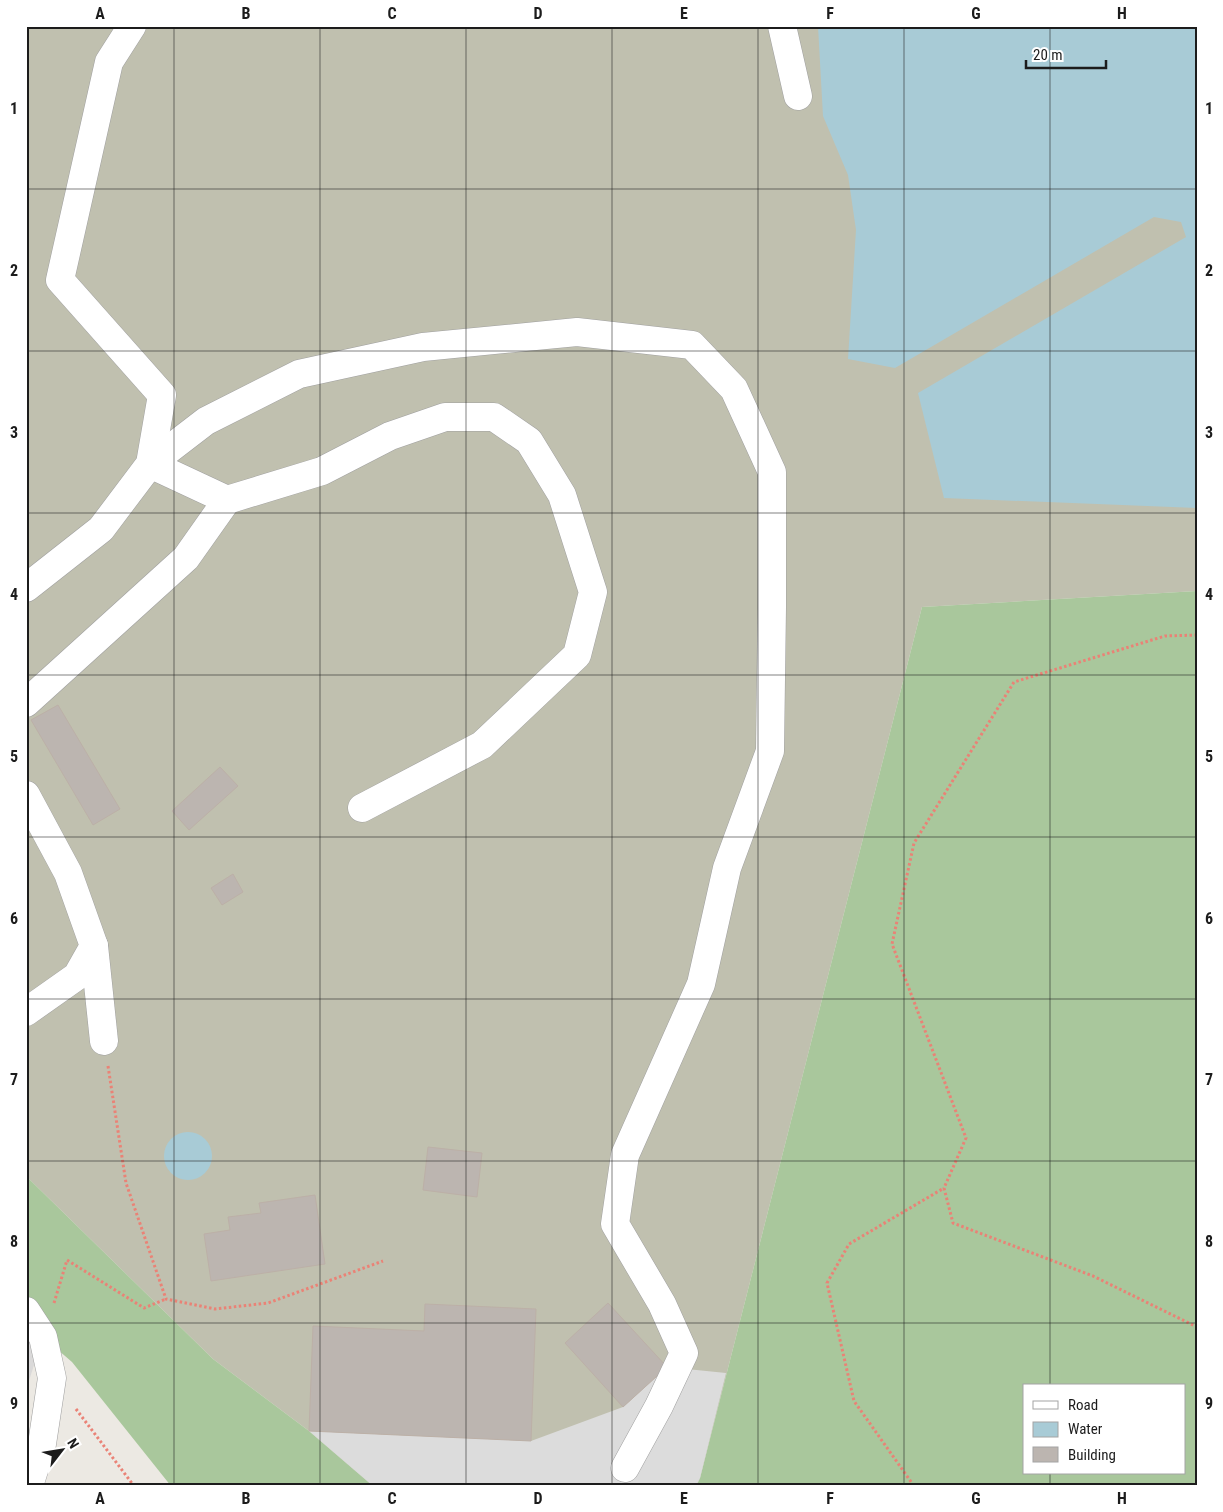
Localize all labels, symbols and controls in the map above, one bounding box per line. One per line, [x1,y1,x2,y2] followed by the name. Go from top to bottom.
[95,4,105,23] text: A
[242,4,251,23] text: B
[387,4,397,23] text: C
[533,4,543,23] text: D
[680,4,688,23] text: E
[826,4,834,23] text: F
[971,4,981,23] text: G
[1117,4,1127,23] text: H
[1026,38,1106,70] scale bar
[1033,46,1063,64] text: 20 m
[10,99,18,118] text: 1
[1205,99,1213,118] text: 1
[10,261,18,280] text: 2
[1205,261,1213,280] text: 2
[10,423,18,442] text: 3
[1205,423,1213,442] text: 3
[10,585,18,604] text: 4
[1205,585,1213,604] text: 4
[10,747,18,766] text: 5
[1205,747,1213,766] text: 5
[10,909,18,928] text: 6
[1205,909,1213,928] text: 6
[10,1070,18,1089] text: 7
[1205,1070,1213,1089] text: 7
[10,1232,18,1251] text: 8
[1205,1232,1213,1251] text: 8
[1023,1384,1186,1474] legend
[10,1394,18,1413] text: 9
[1205,1394,1213,1413] text: 9
[1068,1396,1098,1414] text: Road
[1068,1420,1103,1438] text: Water
[38,1424,88,1474] north arrow
[64,1436,82,1451] text: N
[1068,1446,1116,1464] text: Building
[95,1489,105,1508] text: A
[242,1489,251,1508] text: B
[387,1489,397,1508] text: C
[533,1489,543,1508] text: D
[680,1489,688,1508] text: E
[826,1489,834,1508] text: F
[971,1489,981,1508] text: G
[1117,1489,1127,1508] text: H

